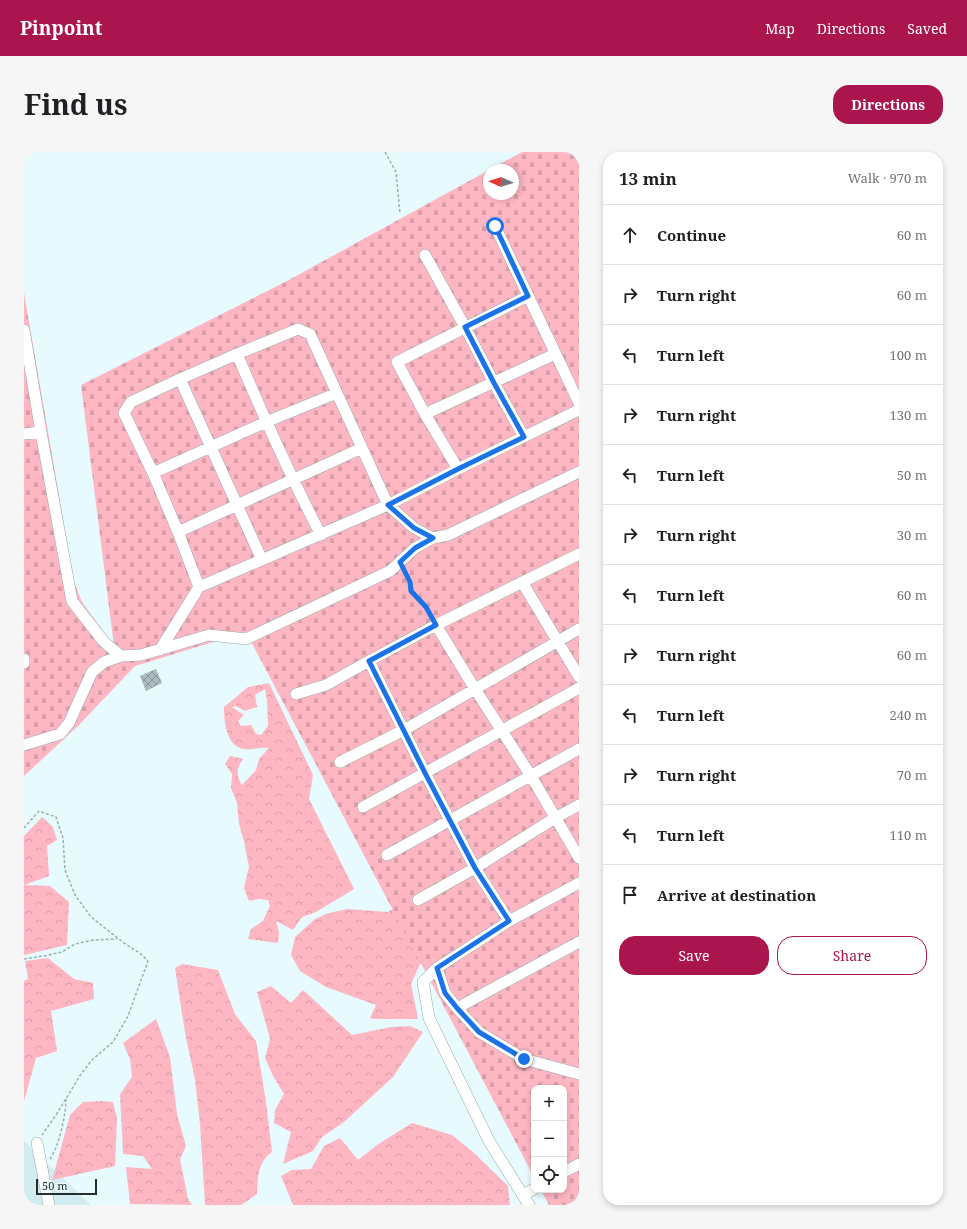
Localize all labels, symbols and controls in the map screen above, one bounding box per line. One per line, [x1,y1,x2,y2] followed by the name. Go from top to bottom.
[20,15,102,41] text: Pinpoint
[765,19,795,38] text: Map
[817,19,885,38] text: Directions
[907,19,947,38] text: Saved
[24,85,128,123] text: Find us
[833,85,943,124] button: Directions
[483,164,519,200] north arrow
[619,167,677,190] text: 13 min
[848,169,927,187] text: Walk · 970 m
[486,217,504,235] route start
[619,224,641,246] icon: ahead
[657,225,726,245] text: Continue
[897,226,927,244] text: 60 m
[619,284,641,306] icon: right
[657,285,736,305] text: Turn right
[897,286,927,304] text: 60 m
[619,344,641,366] icon: left
[657,345,725,365] text: Turn left
[890,346,927,364] text: 100 m
[619,404,641,426] icon: right
[657,405,736,425] text: Turn right
[890,406,927,424] text: 130 m
[619,464,641,486] icon: left
[657,465,725,485] text: Turn left
[897,466,927,484] text: 50 m
[619,524,641,546] icon: right
[657,525,736,545] text: Turn right
[897,526,927,544] text: 30 m
[619,584,641,606] icon: left
[657,585,725,605] text: Turn left
[897,586,927,604] text: 60 m
[619,644,641,666] icon: right
[657,645,736,665] text: Turn right
[897,646,927,664] text: 60 m
[619,704,641,726] icon: left
[657,705,725,725] text: Turn left
[890,706,927,724] text: 240 m
[619,764,641,786] icon: right
[657,765,736,785] text: Turn right
[897,766,927,784] text: 70 m
[619,824,641,846] icon: left
[657,825,725,845] text: Turn left
[890,826,927,844] text: 110 m
[619,884,641,906] icon: arrive
[657,885,816,905] text: Arrive at destination
[619,936,769,975] button: Save
[777,936,927,975] button: Share
[515,1050,533,1068] route end
[531,1085,567,1193] map controls
[531,1085,567,1121] button: +
[531,1121,567,1157] button: −
[531,1157,567,1193] button: locate
[36,1177,97,1196] scale bar
[42,1178,68,1193] text: 50 m

